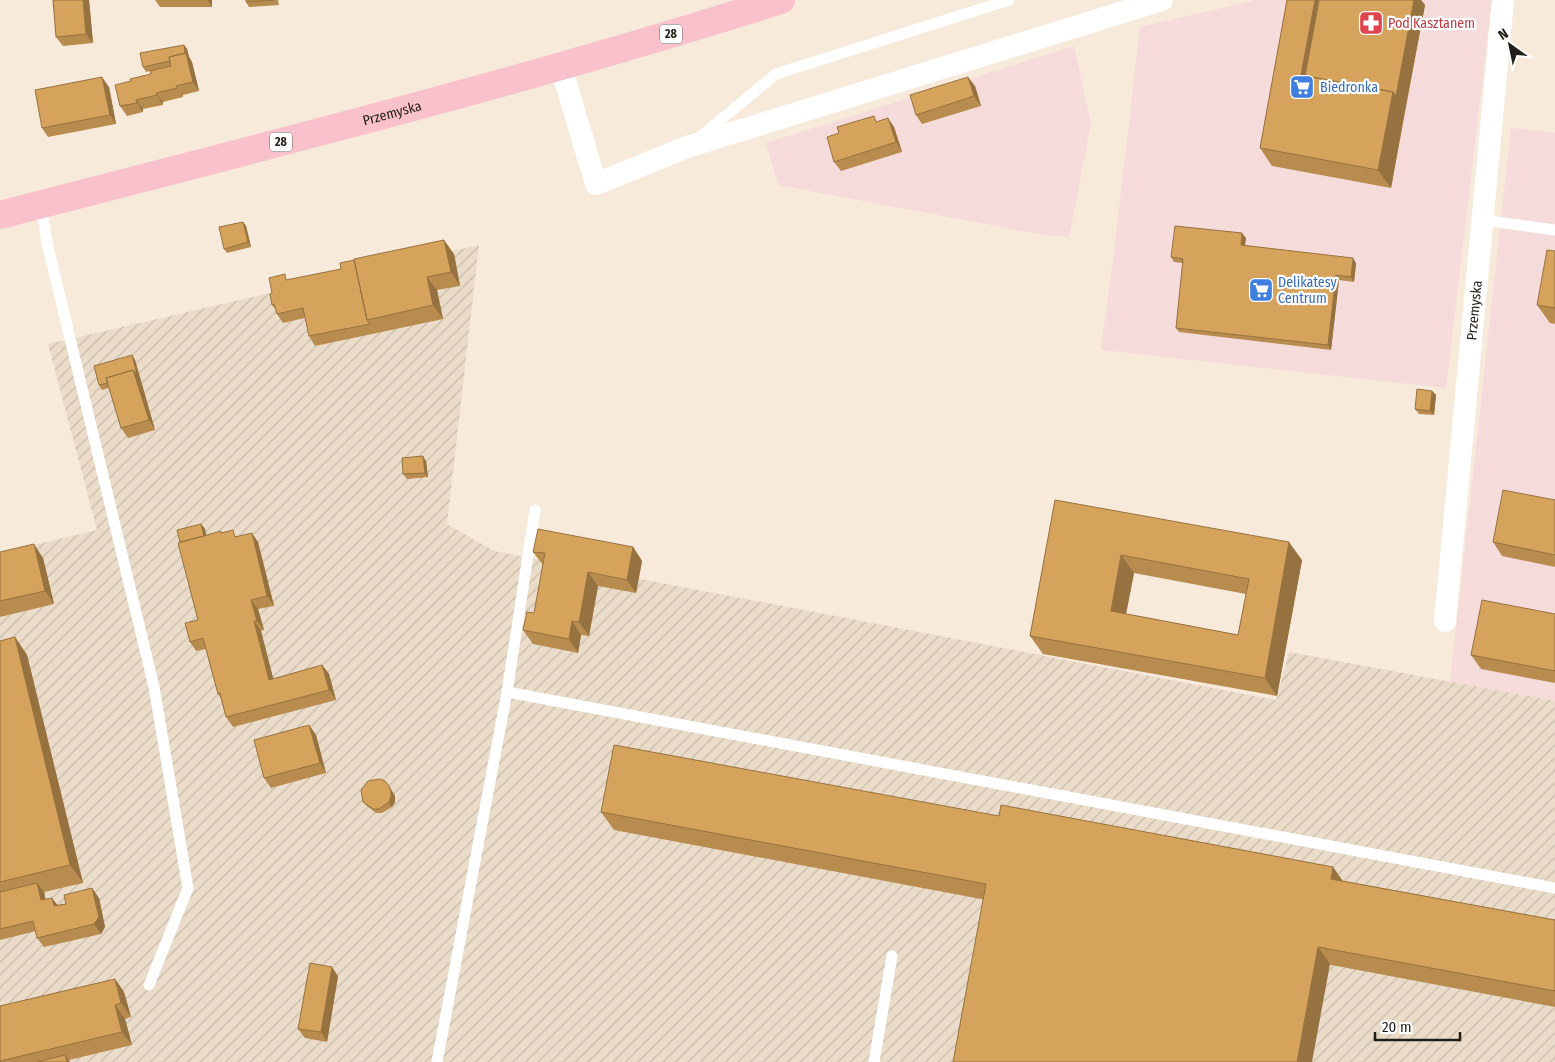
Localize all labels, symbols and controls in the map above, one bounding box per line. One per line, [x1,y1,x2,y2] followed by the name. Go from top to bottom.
[1358,10,1384,36] pharmacy icon: Pod Kasztanem
[1388,15,1475,32] place label: Pod Kasztanem
[1485,20,1535,70] north arrow
[660,24,682,44] road number: 28
[1495,25,1511,44] text: N
[1289,74,1315,100] supermarket icon: Biedronka
[1320,79,1378,96] place label: Biedronka
[361,97,423,129] street label: Przemyska
[270,132,292,152] road number: 28
[1278,274,1338,307] place label: Delikatesy Centrum
[1248,277,1274,303] supermarket icon: Delikatesy Centrum
[1463,279,1485,341] street label: Przemyska
[1375,1010,1460,1042] scale bar
[1382,1018,1412,1036] text: 20 m

